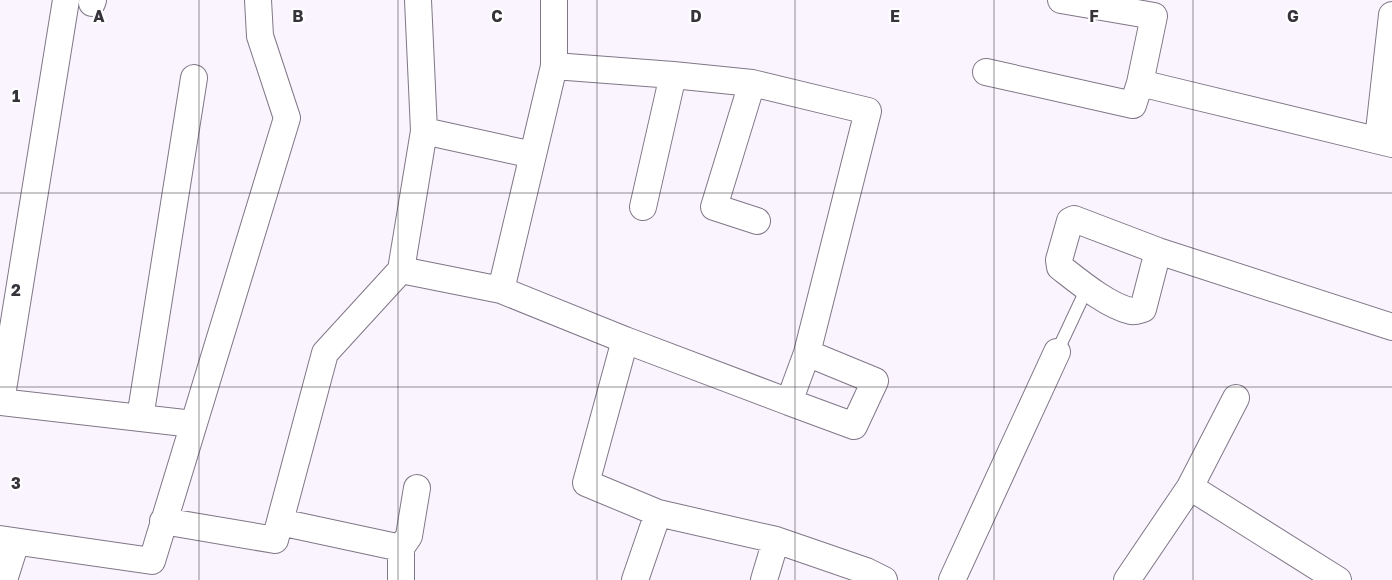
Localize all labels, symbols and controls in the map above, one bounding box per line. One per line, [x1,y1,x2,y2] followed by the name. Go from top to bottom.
[93,6,105,26] text: A
[292,6,304,26] text: B
[491,6,503,26] text: C
[690,6,702,26] text: D
[890,6,900,26] text: E
[1089,6,1099,26] text: F
[1287,6,1299,26] text: G
[12,86,20,106] text: 1
[11,280,21,300] text: 2
[11,473,21,493] text: 3

